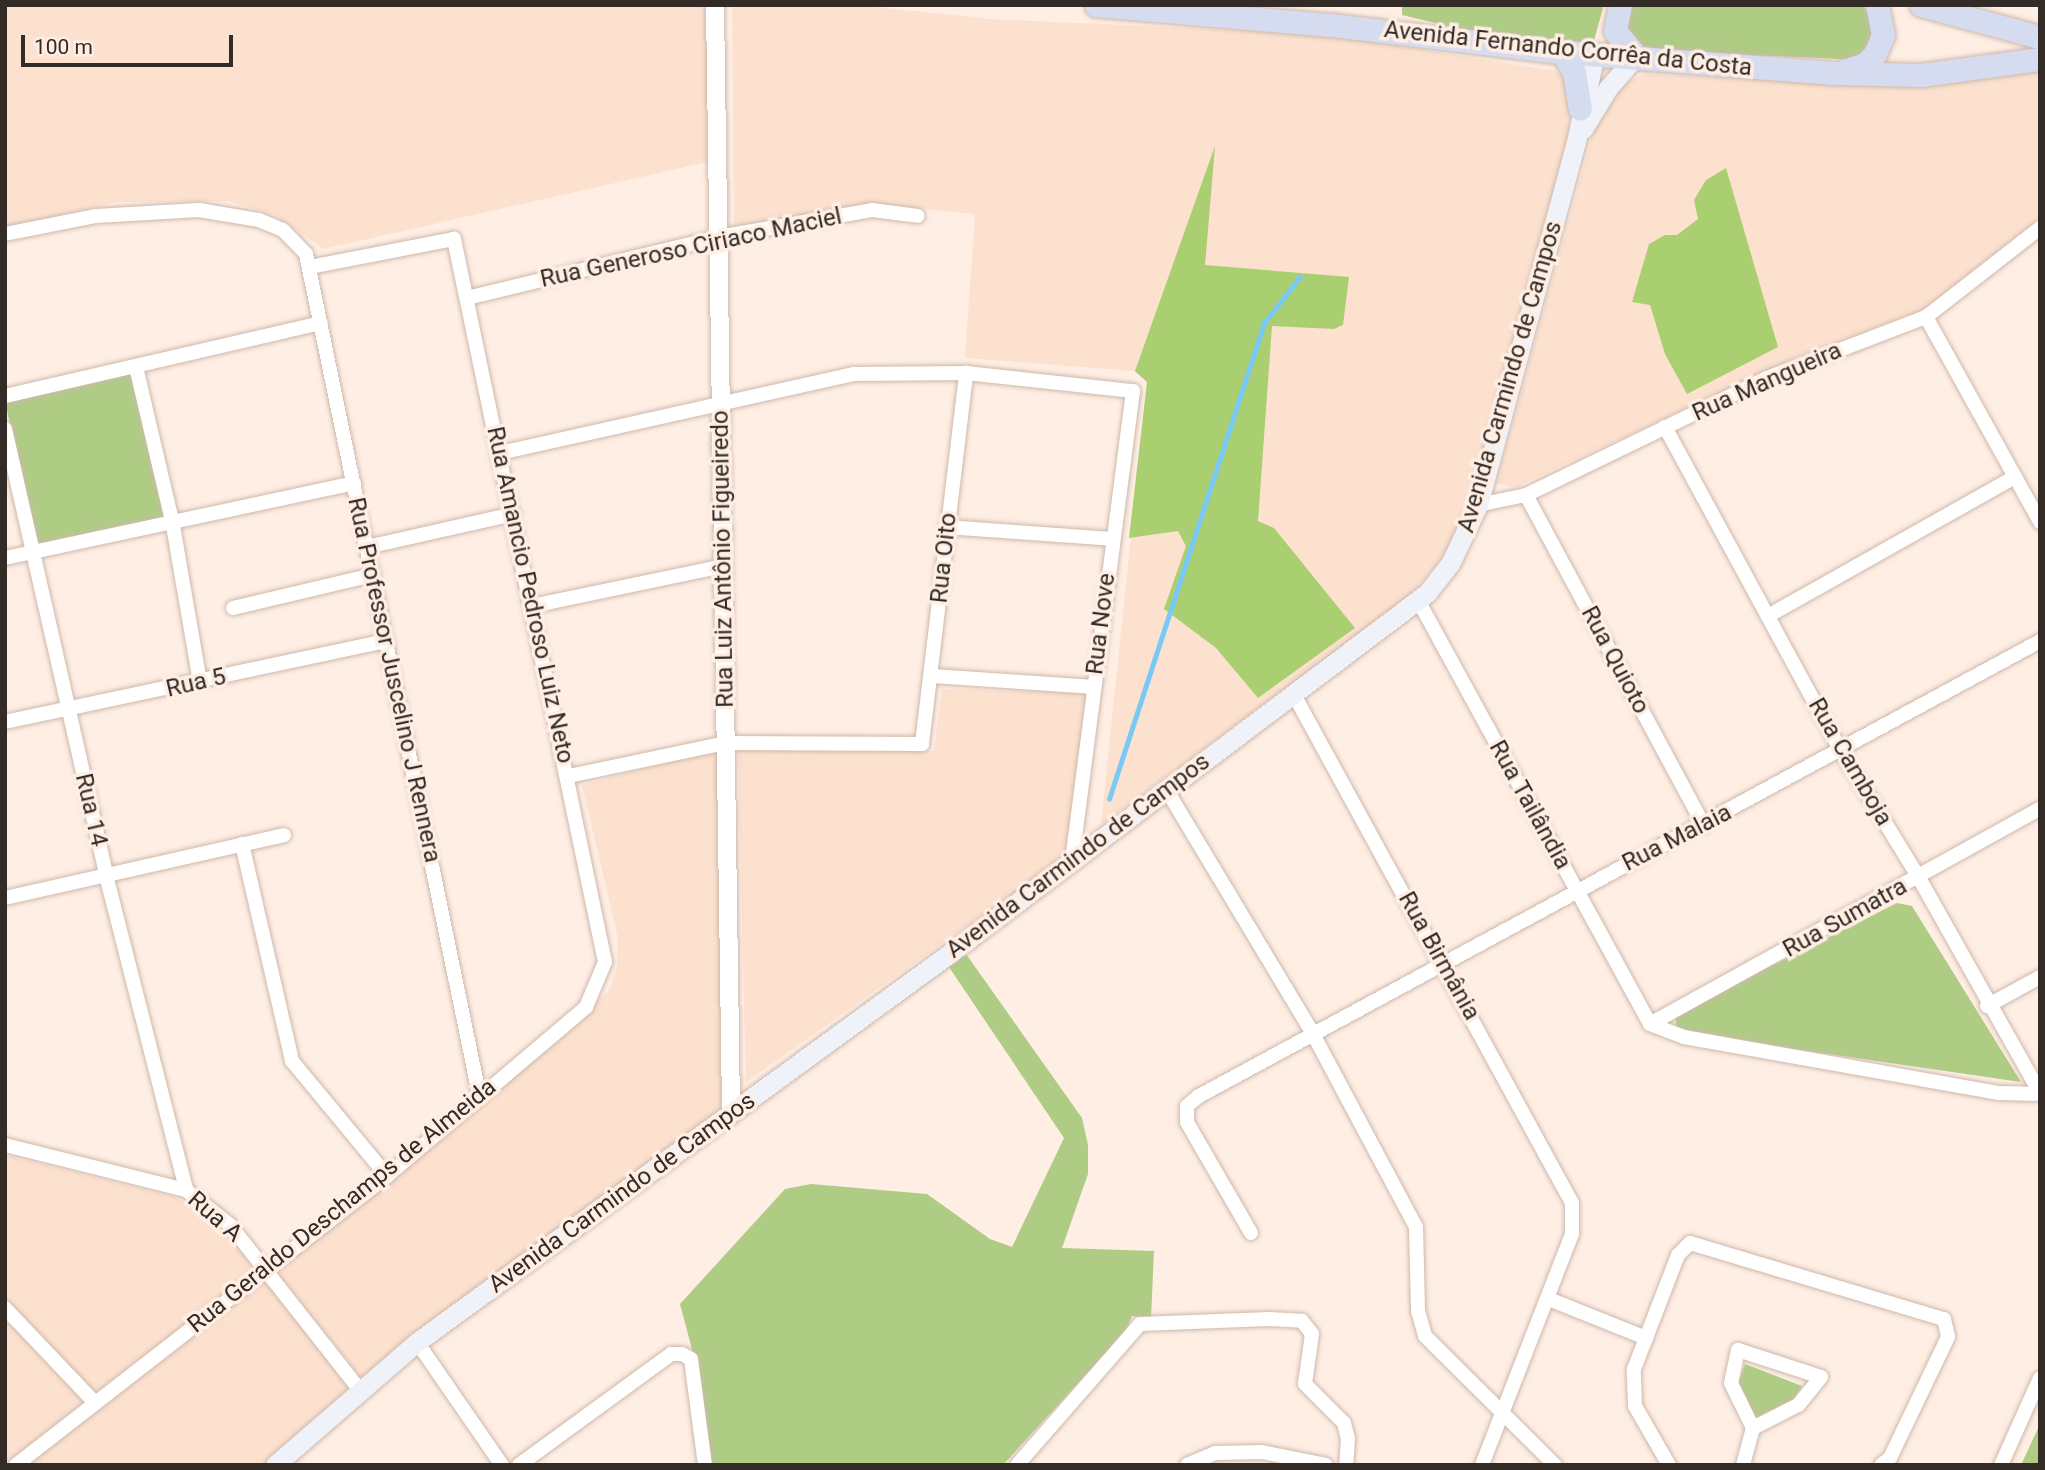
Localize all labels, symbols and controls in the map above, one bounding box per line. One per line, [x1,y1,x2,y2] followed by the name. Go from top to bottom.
[1383,15,1753,83] street label: Avenida Fernando Corrêa da Costa
[24,21,236,65] scale bar
[34,35,93,59] text: 100 m
[538,202,844,294] street label: Rua Generoso Ciriaco Maciel
[1452,218,1568,536] street label: Avenida Carmindo de Campos
[1688,336,1846,428] street label: Rua Mangueira
[706,410,740,708] street label: Rua Luiz Antônio Figueiredo
[480,424,580,766] street label: Rua Amancio Pedroso Luiz Neto
[341,495,447,865] street label: Rua Professor Juscelino J Rennera
[925,511,963,605] street label: Rua Oito
[1081,572,1121,676] street label: Rua Nove
[1575,601,1655,719] street label: Rua Quioto
[163,662,229,704] street label: Rua 5
[1802,693,1898,831] street label: Rua Camboja
[1483,735,1577,875] street label: Rua Tailândia
[941,747,1215,965] street label: Avenida Carmindo de Campos
[69,771,113,849] street label: Rua 14
[1618,798,1736,878] street label: Rua Malaia
[1778,872,1912,964] street label: Rua Sumatra
[1392,887,1486,1025] street label: Rua Birmânia
[182,1073,502,1339] street label: Rua Geraldo Deschamps de Almeida
[483,1087,761,1299] street label: Avenida Carmindo de Campos
[182,1186,248,1248] street label: Rua A

